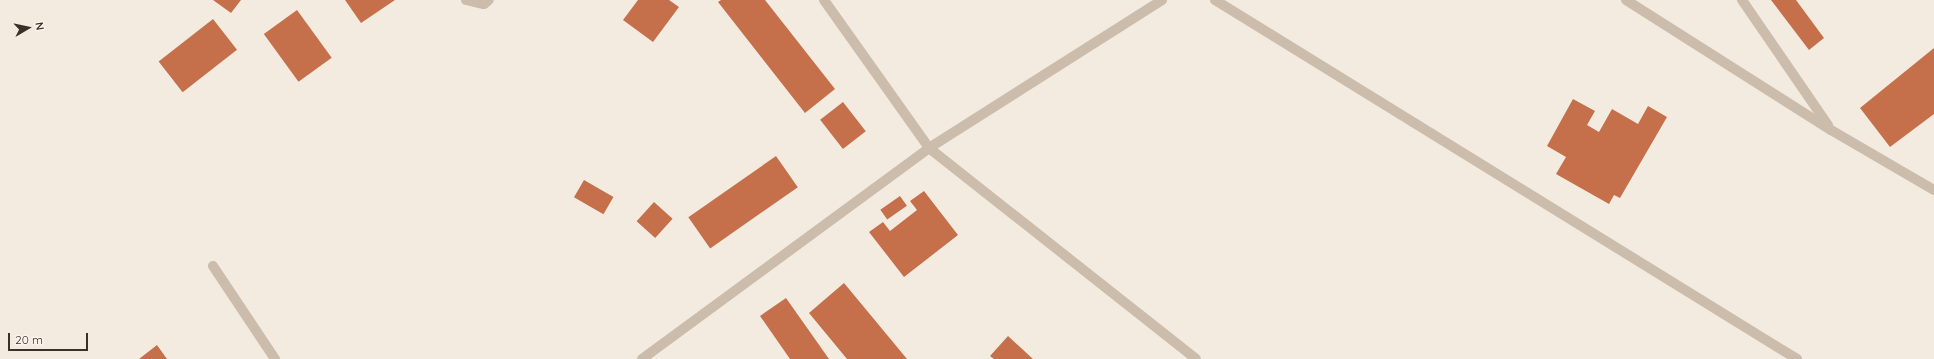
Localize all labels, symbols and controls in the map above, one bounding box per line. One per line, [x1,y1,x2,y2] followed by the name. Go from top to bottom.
[8,8,48,48] north arrow
[32,21,47,31] text: N
[10,325,90,351] scale bar
[15,332,43,347] text: 20 m

